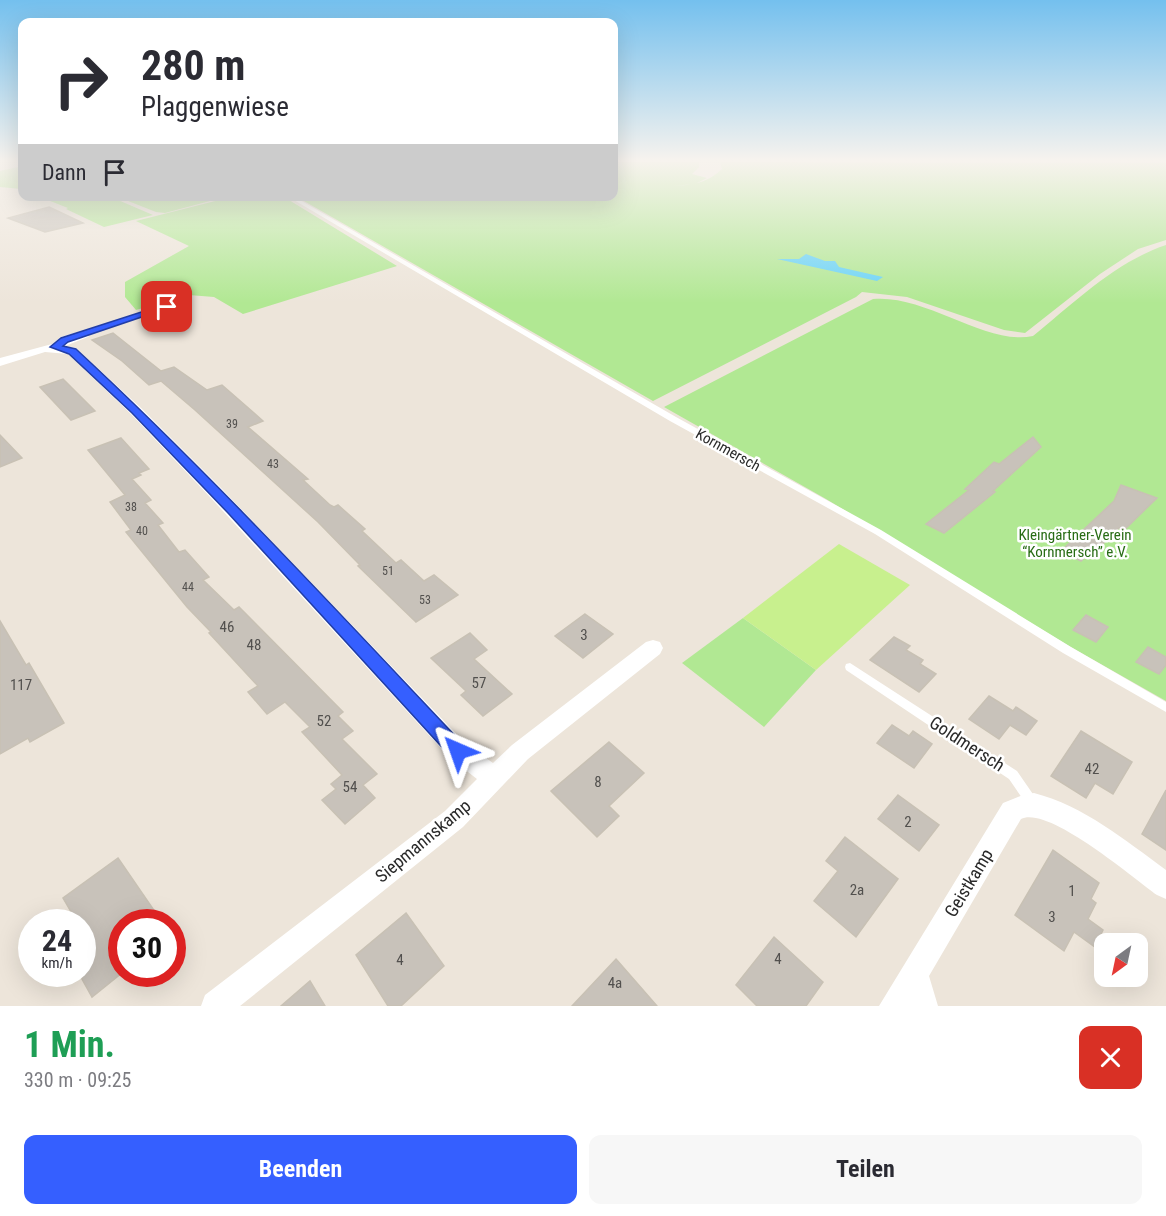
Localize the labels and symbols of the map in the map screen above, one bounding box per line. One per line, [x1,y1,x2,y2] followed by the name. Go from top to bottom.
[141,281,192,332] pin
[226,417,238,431] house number: 39
[692,425,764,475] street label: Kornmersch
[267,457,279,471] house number: 43
[125,500,137,514] house number: 38
[136,524,148,538] house number: 40
[1018,526,1132,561] park label: Kleingärtner-Verein “Kornmersch” e.V.
[382,564,394,578] house number: 51
[182,580,194,594] house number: 44
[419,593,431,607] house number: 53
[220,618,234,636] house number: 46
[580,626,588,644] house number: 3
[247,636,261,654] house number: 48
[472,674,486,692] house number: 57
[10,676,32,694] house number: 117
[317,712,331,730] house number: 52
[926,712,1009,776] street label: Goldmersch
[426,719,490,783] position arrow
[1085,760,1099,778] house number: 42
[594,773,602,791] house number: 8
[343,778,357,796] house number: 54
[371,795,475,887] street label: Siepmannskamp
[904,813,912,831] house number: 2
[940,845,997,921] street label: Geistkamp
[850,881,864,899] house number: 2a
[1068,882,1076,900] house number: 1
[1048,908,1056,926] house number: 3
[108,909,186,987] speed limit sign: 30
[1094,933,1148,987] north arrow
[774,950,782,968] house number: 4
[396,951,404,969] house number: 4
[608,974,622,992] house number: 4a

